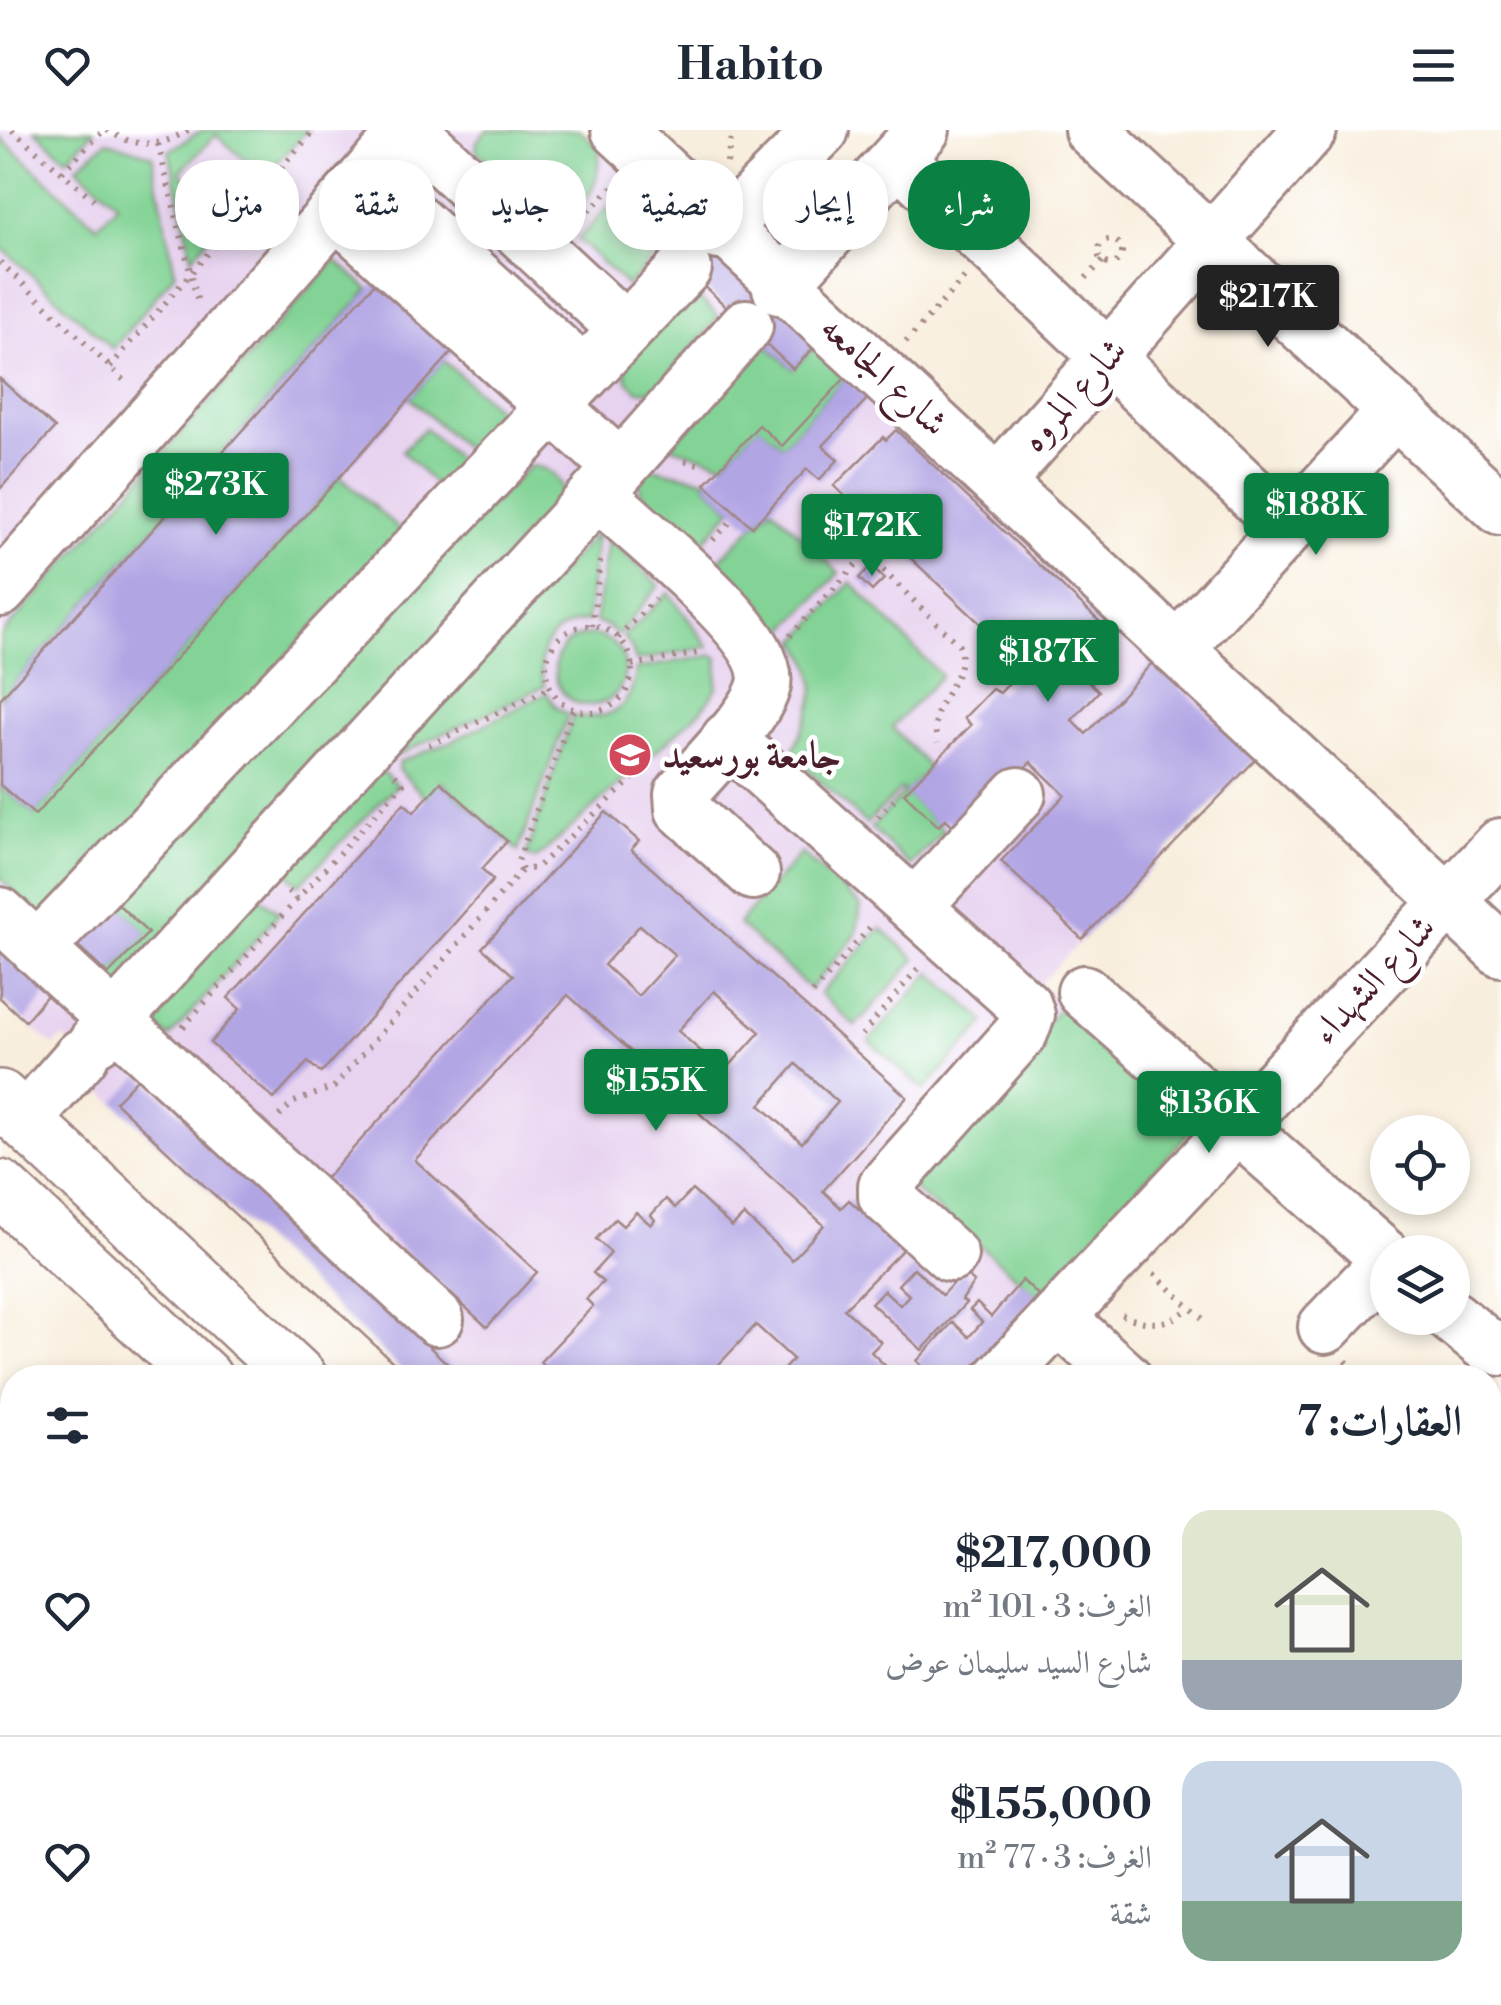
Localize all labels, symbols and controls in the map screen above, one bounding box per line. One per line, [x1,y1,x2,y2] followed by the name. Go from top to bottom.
[677,37,824,94] text: Habito
[40,38,95,93] icon: heart
[1406,38,1461,93] icon: menu
[175,160,299,250] chip: منزل
[319,160,435,250] chip: شقة
[455,160,586,250] chip: جديد
[606,160,743,250] chip: تصفية
[763,160,888,250] chip: إيجار
[908,160,1030,250] chip: شراء
[1198,265,1338,350] pin: $217K
[1219,277,1317,317] text: $217K
[806,305,958,451] street label: شارع الجامعه
[1010,328,1142,466] street label: شارع المروه
[146,453,286,538] pin: $273K
[165,465,267,505] text: $273K
[1246,473,1386,558] pin: $188K
[1266,485,1366,525] text: $188K
[802,494,942,579] pin: $172K
[824,506,920,546] text: $172K
[978,620,1118,705] pin: $187K
[999,632,1097,672] text: $187K
[607,732,653,778] school or university icon: جامعة بورسعيد
[662,732,841,779] place label: جامعة بورسعيد
[1302,905,1451,1059] street label: شارع الشهداء
[586,1049,726,1134] pin: $155K
[606,1061,706,1101] text: $155K
[1139,1071,1279,1156] pin: $136K
[1159,1083,1259,1123] text: $136K
[1370,1115,1470,1335] map controls
[1370,1115,1470,1215] button: locate
[1370,1235,1470,1335] button: layers
[1297,1396,1462,1449] text: العقارات: 7
[40,1398,95,1453] icon: filters
[955,1528,1152,1581] text: $217,000
[1262,1550,1382,1670] icon: home
[40,1583,95,1638] icon: heart
[943,1587,1152,1627] text: الغرف: 3 · 101 m²
[885,1643,1152,1683] text: شارع السيد سليمان عوض
[950,1779,1152,1832] text: $155,000
[1262,1801,1382,1921] icon: home
[40,1834,95,1889] icon: heart
[957,1838,1152,1878] text: الغرف: 3 · 77 m²
[1110,1894,1152,1934] text: شقة

